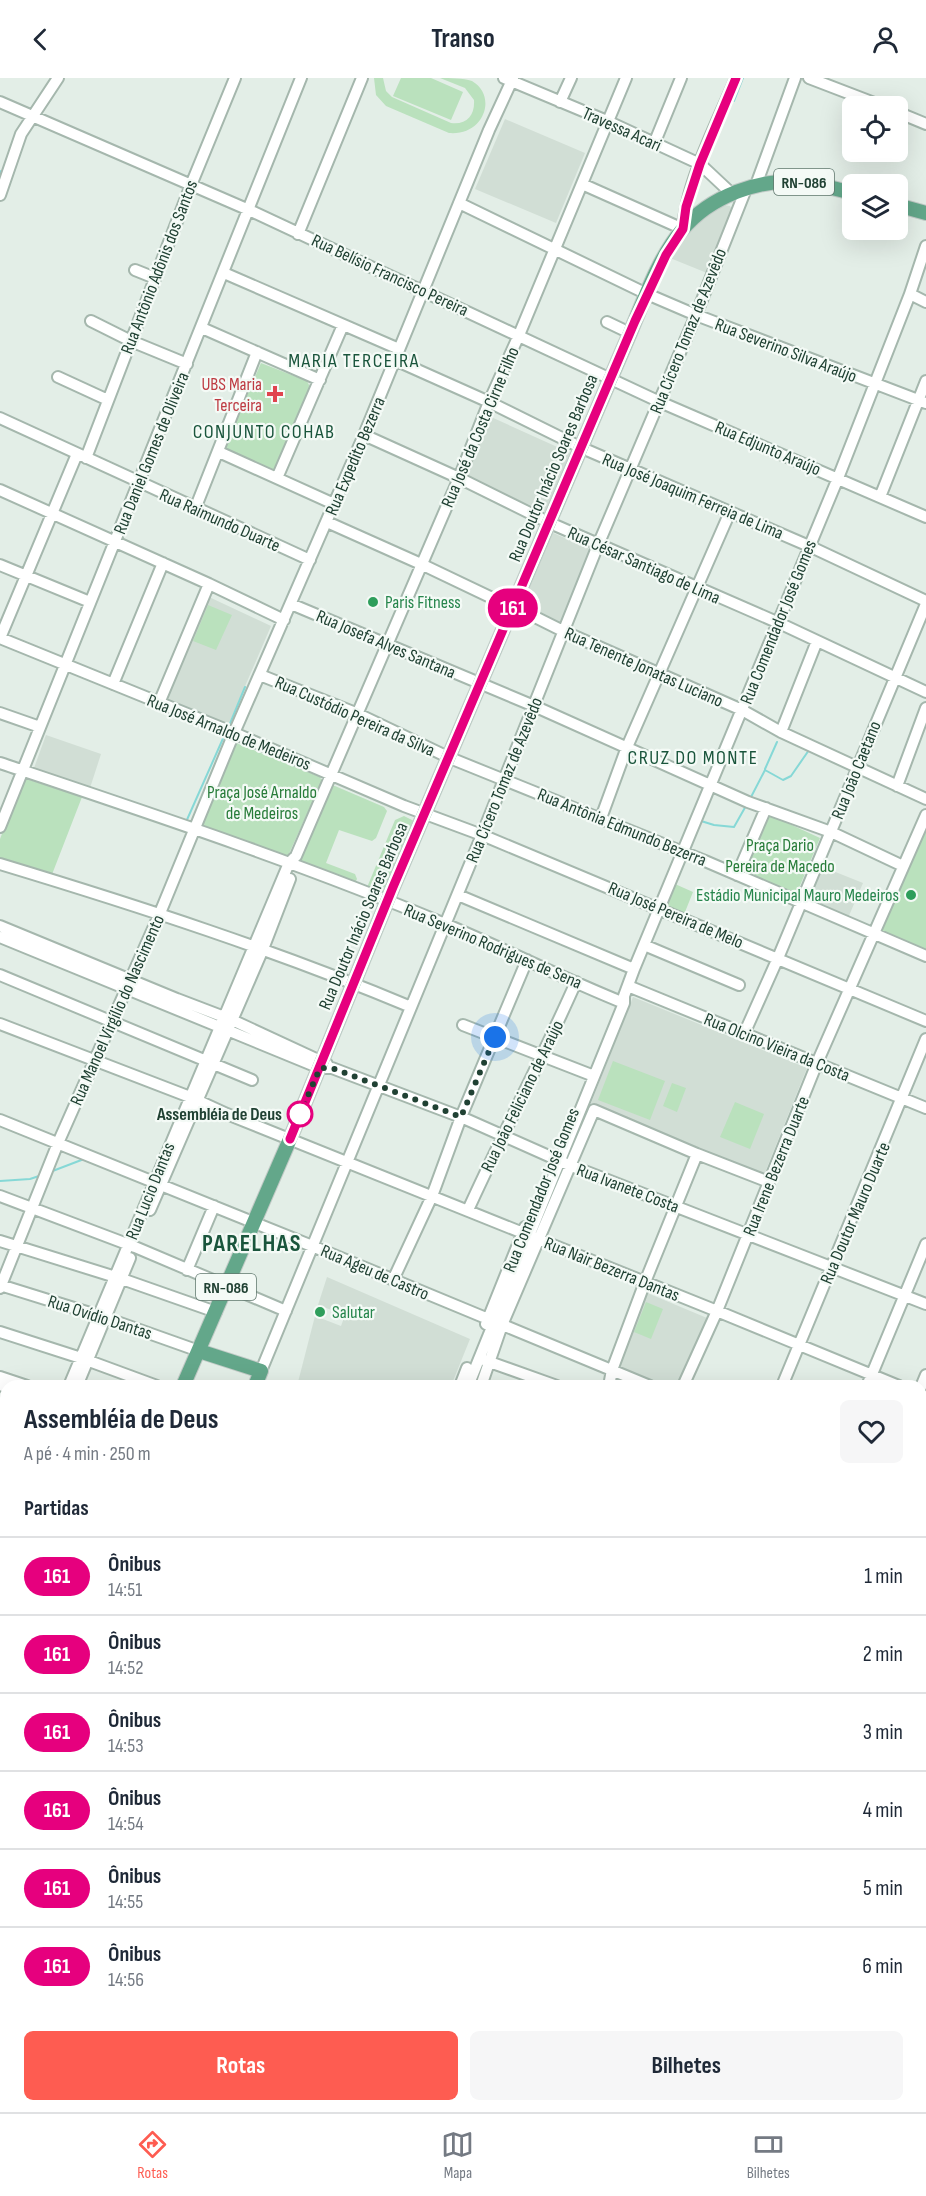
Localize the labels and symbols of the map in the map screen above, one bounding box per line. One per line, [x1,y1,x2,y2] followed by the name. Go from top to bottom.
[579,103,665,156] street label: Travessa Acari
[774,169,834,195] road number: RN-086
[117,177,202,357] street label: Rua Antônio Adônis dos Santos
[308,230,472,321] street label: Rua Belísio Francisco Pereira
[646,245,731,417] street label: Rua Cícero Tomaz de Azevêdo
[712,314,860,387] street label: Rua Severino Silva Araújo
[437,344,524,511] street label: Rua José da Costa Cirne Filho
[288,349,420,373] district label: MARIA TERCEIRA
[109,369,194,537] street label: Rua Daniel Gomes de Oliveira
[504,371,603,565] street label: Rua Doutor Inácio Soares Barbosa
[201,374,262,416] place label: UBS Maria Terceira
[266,385,284,403] marker: UBS Maria Terceira
[321,394,390,519] street label: Rua Expedito Bezerra
[712,417,824,480] street label: Rua Edjunto Araújo
[193,420,335,444] district label: CONJUNTO COHAB
[599,449,786,544] street label: Rua José Joaquim Ferreia de Lima
[156,484,283,556] street label: Rua Raimundo Duarte
[564,522,723,609] street label: Rua César Santiago de Lima
[736,537,821,707] street label: Rua Comendador José Gomes
[478,588,548,628] line badge: 161
[385,592,461,613] place label: Paris Fitness
[366,595,380,609] marker: Paris Fitness
[313,606,459,683] street label: Rua Josefa Alves Santana
[561,623,726,712] street label: Rua Tenente Jonatas Luciano
[272,672,438,761] street label: Rua Custódio Pereira da Silva
[144,690,314,775] street label: Rua José Arnaldo de Medeiros
[462,694,547,866] street label: Rua Cícero Tomaz de Azevêdo
[827,718,886,822] street label: Rua João Caetano
[628,746,758,770] district label: CRUZ DO MONTE
[207,782,317,824] park label: Praça José Arnaldo de Medeiros
[534,784,709,871] street label: Rua Antônia Edmundo Bezerra
[314,819,413,1013] street label: Rua Doutor Inácio Soares Barbosa
[725,835,835,877] park label: Praça Dario Pereira de Macedo
[605,878,746,953] street label: Rua José Pereira de Melo
[696,885,899,906] place label: Estádio Municipal Mauro Medeiros
[904,888,918,902] marker: Estádio Municipal Mauro Medeiros
[401,899,585,993] street label: Rua Severino Rodrigues de Sena
[66,912,169,1109] street label: Rua Manoel Virgílio do Nascimento
[701,1009,853,1086] street label: Rua Olcino Vieira da Costa
[477,1017,568,1175] street label: Rua João Feliciano de Araújo
[480,1022,510,1052] your location
[739,1093,814,1239] street label: Rua Irene Bezerra Duarte
[287,1101,313,1127] marker: Assembléia de Deus
[156,1104,282,1125] place label: Assembléia de Deus
[499,1105,584,1275] street label: Rua Comendador José Gomes
[816,1139,895,1287] street label: Rua Doutor Mauro Duarte
[121,1140,179,1243] street label: Rua Lucio Dantas
[574,1159,682,1218] street label: Rua Ivanete Costa
[202,1229,302,1258] district label: PARELHAS
[541,1233,682,1306] street label: Rua Nair Bezerra Dantas
[318,1240,432,1305] street label: Rua Ageu de Castro
[196,1274,256,1300] road number: RN-086
[45,1291,155,1344] street label: Rua Ovídio Dantas
[332,1302,375,1323] place label: Salutar
[313,1305,327,1319] marker: Salutar

